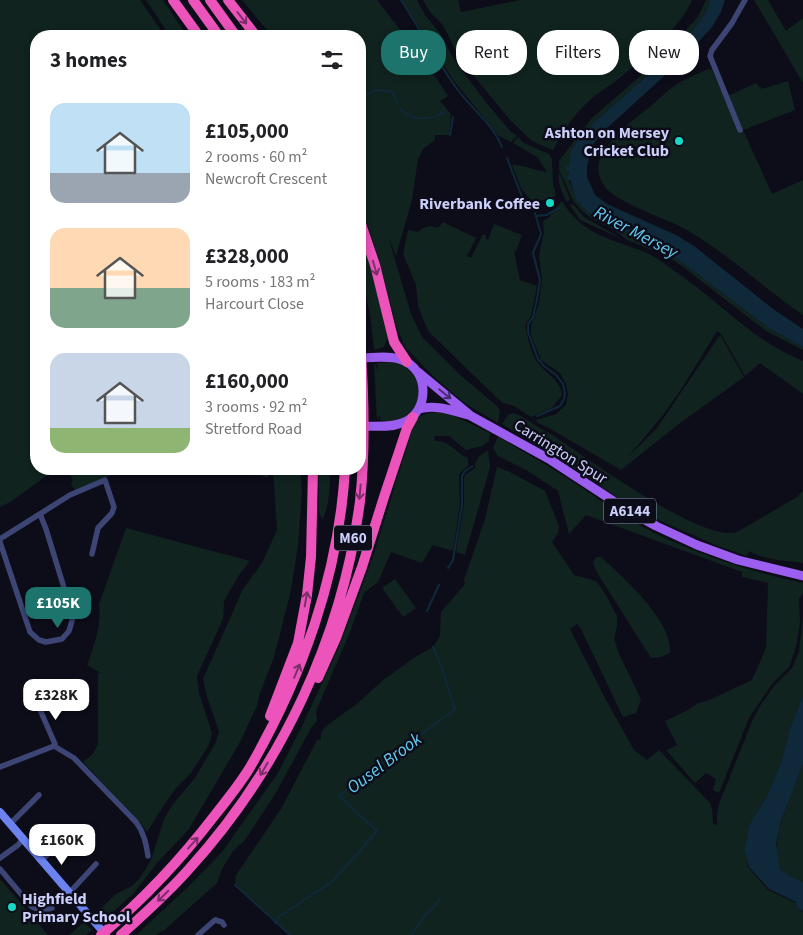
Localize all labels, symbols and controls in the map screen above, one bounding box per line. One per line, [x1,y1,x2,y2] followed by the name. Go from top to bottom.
[237,11,248,24] one-way arrow
[381,30,446,75] chip: Buy
[456,30,527,75] chip: Rent
[537,30,619,75] chip: Filters
[629,30,699,75] chip: New
[50,45,127,75] text: 3 homes
[318,46,346,74] icon: filters
[205,116,289,146] text: £105,000
[544,122,670,162] place label: Ashton on Mersey Cricket Club
[90,123,150,183] icon: home
[673,135,685,147] marker: Ashton on Mersey Cricket Club
[205,146,307,168] text: 2 rooms · 60 m²
[205,168,327,190] text: Newcroft Crescent
[419,193,540,215] place label: Riverbank Coffee
[544,197,556,209] marker: Riverbank Coffee
[589,200,683,265] water label: River Mersey
[205,241,289,271] text: £328,000
[90,248,150,308] icon: home
[371,259,380,275] one-way arrow
[205,271,315,293] text: 5 rooms · 183 m²
[205,293,304,315] text: Harcourt Close
[205,366,289,396] text: £160,000
[90,373,150,433] icon: home
[438,388,451,399] one-way arrow
[205,396,307,418] text: 3 rooms · 92 m²
[509,414,612,490] street label: Carrington Spur
[205,418,302,440] text: Stretford Road
[356,483,365,499] one-way arrow
[604,498,656,524] road number: A6144
[334,526,372,550] road number: M60
[23,586,93,629] pin: £105K
[301,591,311,607] one-way arrow
[36,592,80,614] text: £105K
[293,664,303,679] one-way arrow
[21,678,91,721] pin: £328K
[34,684,78,706] text: £328K
[342,727,427,800] water label: Ousel Brook
[258,762,268,776] one-way arrow
[27,824,97,866] pin: £160K
[40,829,84,851] text: £160K
[187,836,198,849] one-way arrow
[22,888,131,928] place label: Highfield Primary School
[157,890,169,902] one-way arrow
[6,901,18,913] marker: Highfield Primary School

